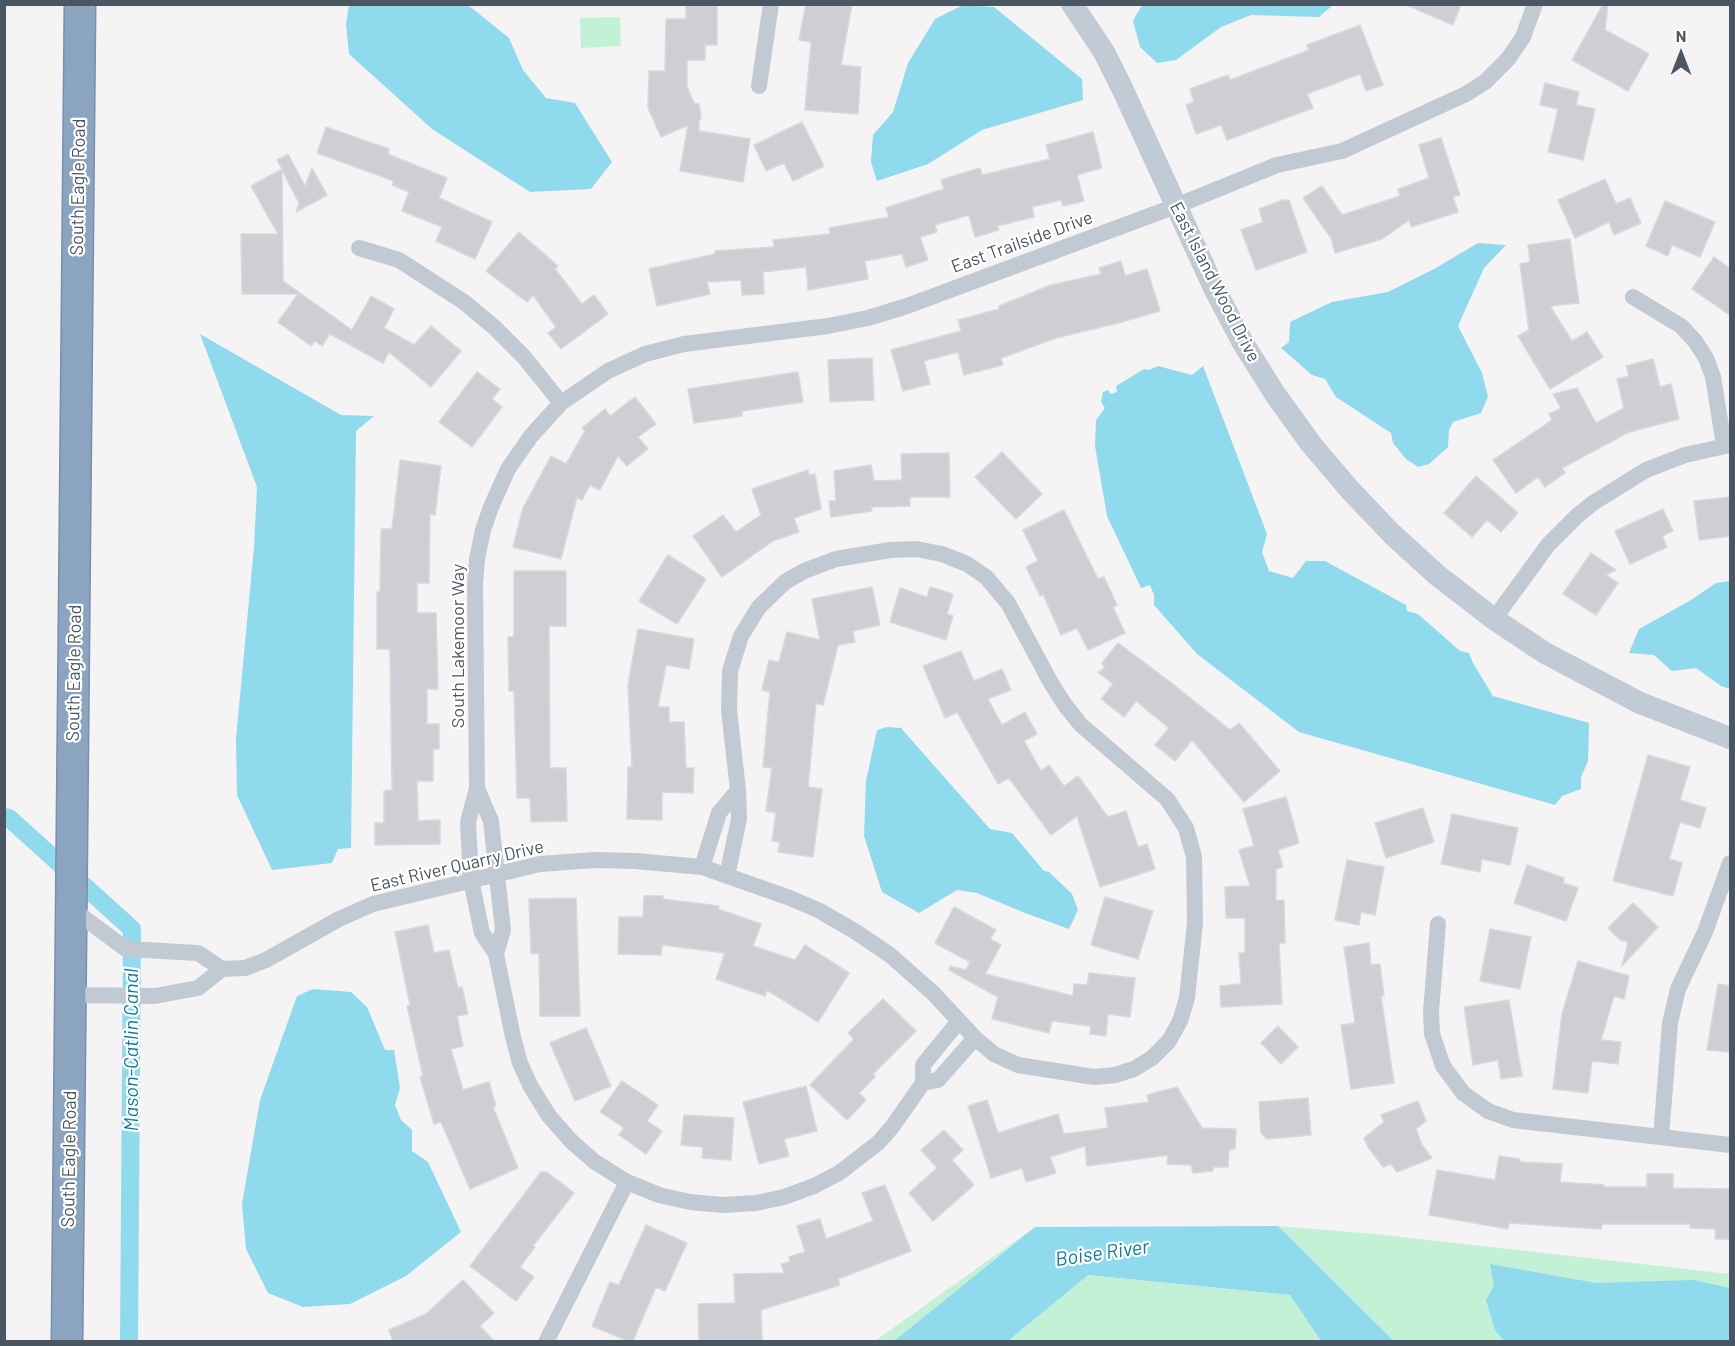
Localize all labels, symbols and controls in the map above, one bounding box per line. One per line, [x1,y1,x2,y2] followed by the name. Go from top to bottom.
[1651,24,1711,84] north arrow
[1676,26,1686,45] text: N
[66,118,90,256] street label: South Eagle Road
[1165,198,1265,366] street label: East Island Wood Drive
[948,206,1096,278] street label: East Trailside Drive
[447,564,469,728] street label: South Lakemoor Way
[62,604,86,742] street label: South Eagle Road
[368,836,546,896] street label: East River Quarry Drive
[119,969,143,1131] water label: Mason-Catlin Canal
[57,1090,81,1228] street label: South Eagle Road
[1054,1235,1150,1271] water label: Boise River

